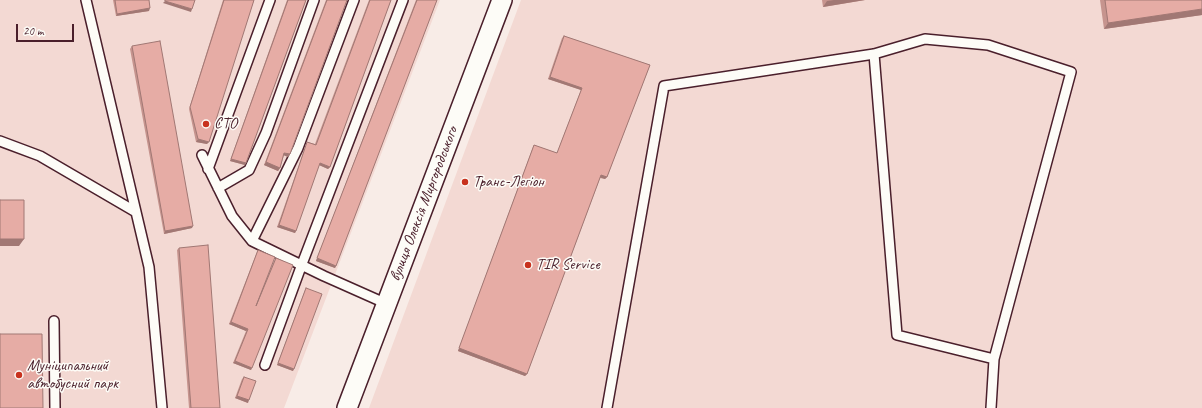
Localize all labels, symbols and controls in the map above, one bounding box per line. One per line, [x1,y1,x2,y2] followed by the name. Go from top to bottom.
[18,16,76,42] scale bar
[23,23,43,39] text: 20 m
[214,114,237,134] place label: СТО
[201,119,211,129] marker: СТО
[386,124,462,284] street label: вулиця Олексія Миргородського
[473,172,544,192] place label: Транс-Легіон
[460,177,470,187] marker: Транс-Легіон
[536,255,600,275] place label: TIR Service
[523,260,533,270] marker: TIR Service
[27,356,118,394] place label: Муніципальний автобусний парк
[14,370,24,380] marker: Муніципальний автобусний парк

